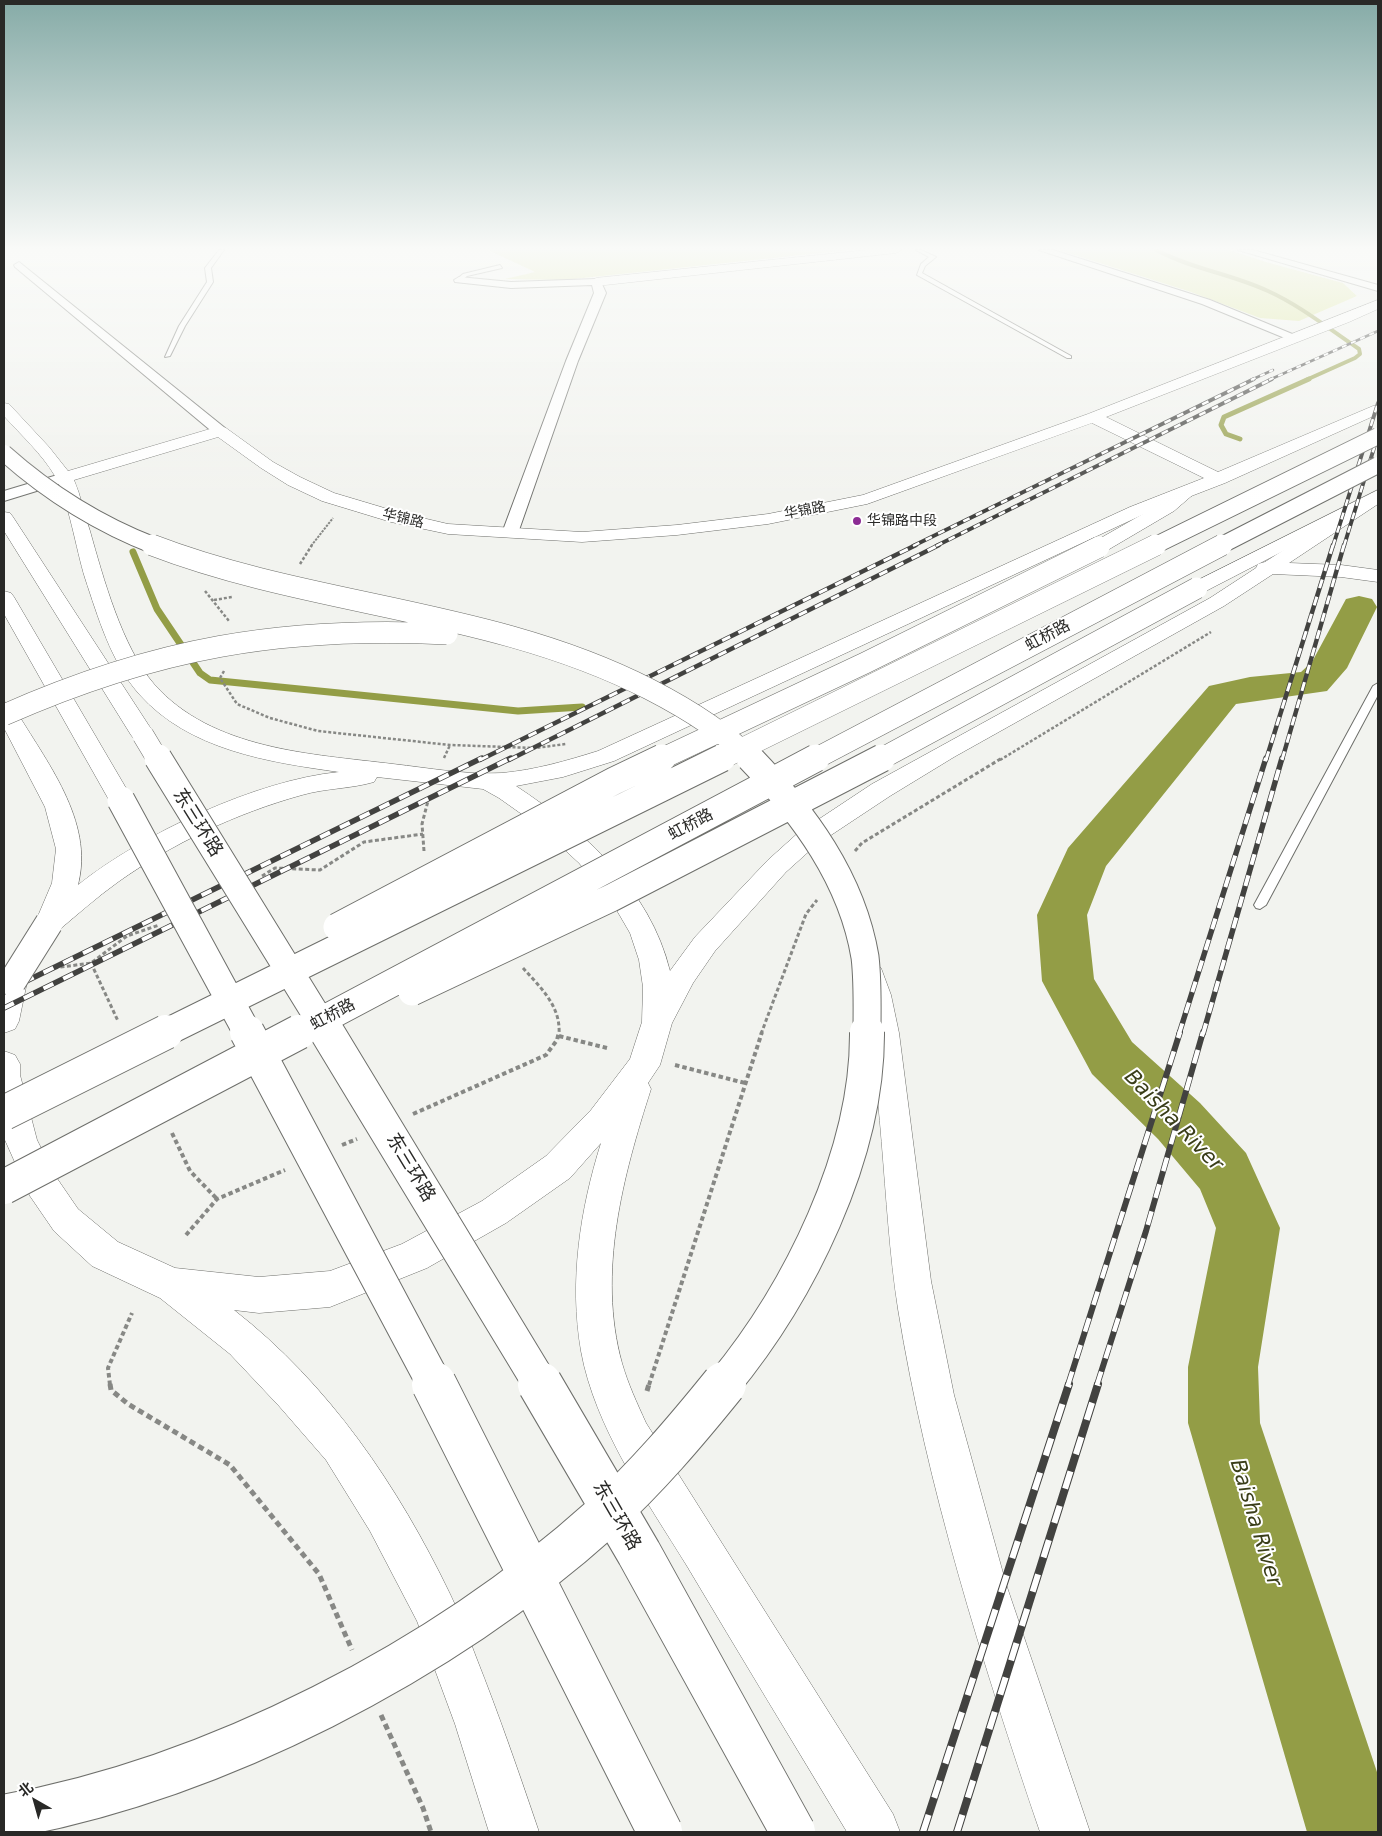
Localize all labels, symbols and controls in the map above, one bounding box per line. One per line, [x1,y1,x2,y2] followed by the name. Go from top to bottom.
[783,499,827,523] street label: 华锦路
[381,506,425,532] street label: 华锦路
[867,513,937,529] place label: 华锦路中段
[851,515,863,527] marker: 华锦路中段
[1022,616,1074,656] street label: 虹桥路
[167,785,227,861] street label: 东三环路
[665,805,717,845] street label: 虹桥路
[307,995,359,1035] street label: 虹桥路
[1118,1065,1228,1177] water label: Baisha River
[381,1130,439,1206] street label: 东三环路
[1224,1457,1286,1589] water label: Baisha River
[587,1477,645,1555] street label: 东三环路
[10,1776,60,1826] north arrow
[15,1779,36,1800] text: 北

